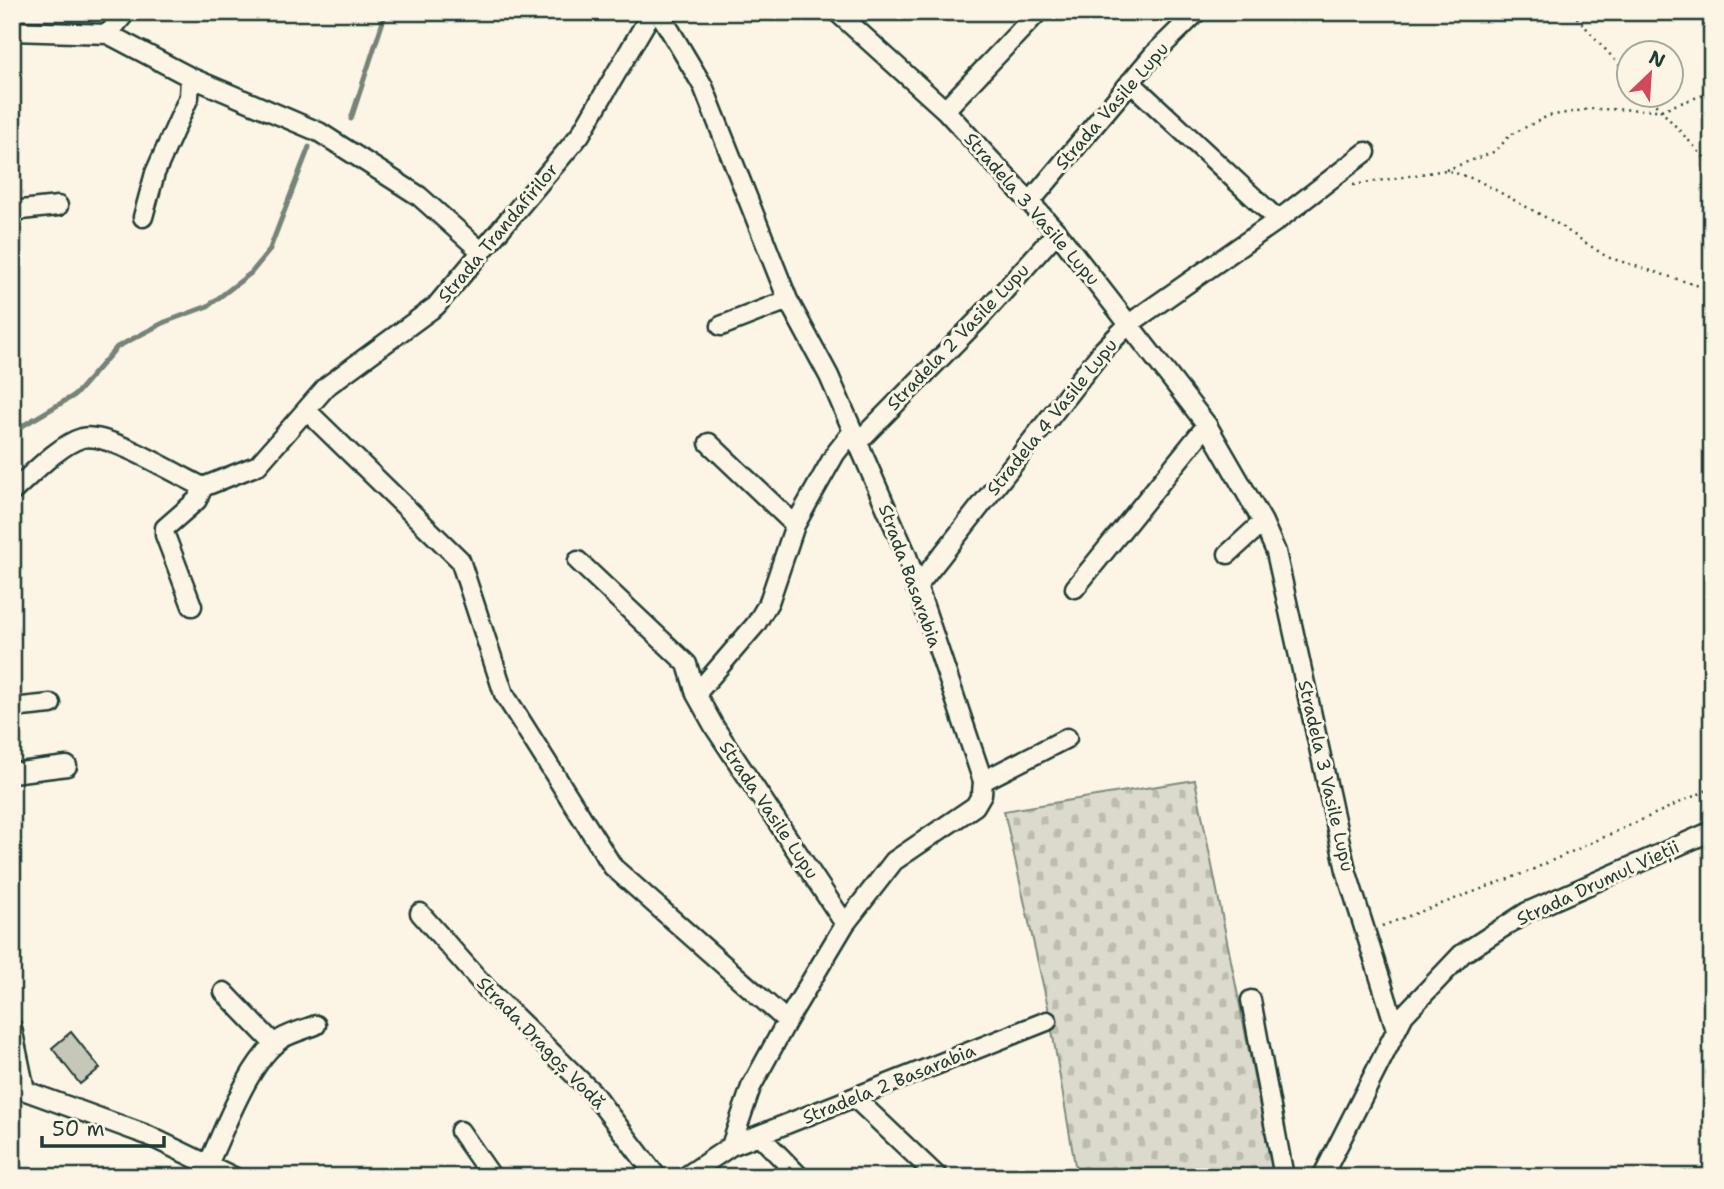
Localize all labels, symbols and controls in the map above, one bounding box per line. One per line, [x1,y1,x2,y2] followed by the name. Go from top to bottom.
[1050,37,1174,175] street label: Strada Vasile Lupu
[1616,38,1686,108] north arrow
[1645,45,1669,74] text: N
[959,127,1105,291] street label: Stradela 3 Vasile Lupu
[433,158,563,308] street label: Strada Trandafirilor
[881,258,1035,416] street label: Stradela 2 Vasile Lupu
[981,333,1123,501] street label: Stradela 4 Vasile Lupu
[873,501,947,651] street label: Strada Basarabia
[1292,678,1360,874] street label: Stradela 3 Vasile Lupu
[714,736,824,884] street label: Strada Vasile Lupu
[1513,835,1683,931] street label: Strada Drumul Vieții
[471,971,611,1115] street label: Strada Dragoș Vodă
[799,1038,979,1130] street label: Stradela 2 Basarabia
[42,1105,164,1149] scale bar
[52,1115,105,1143] text: 50 m

